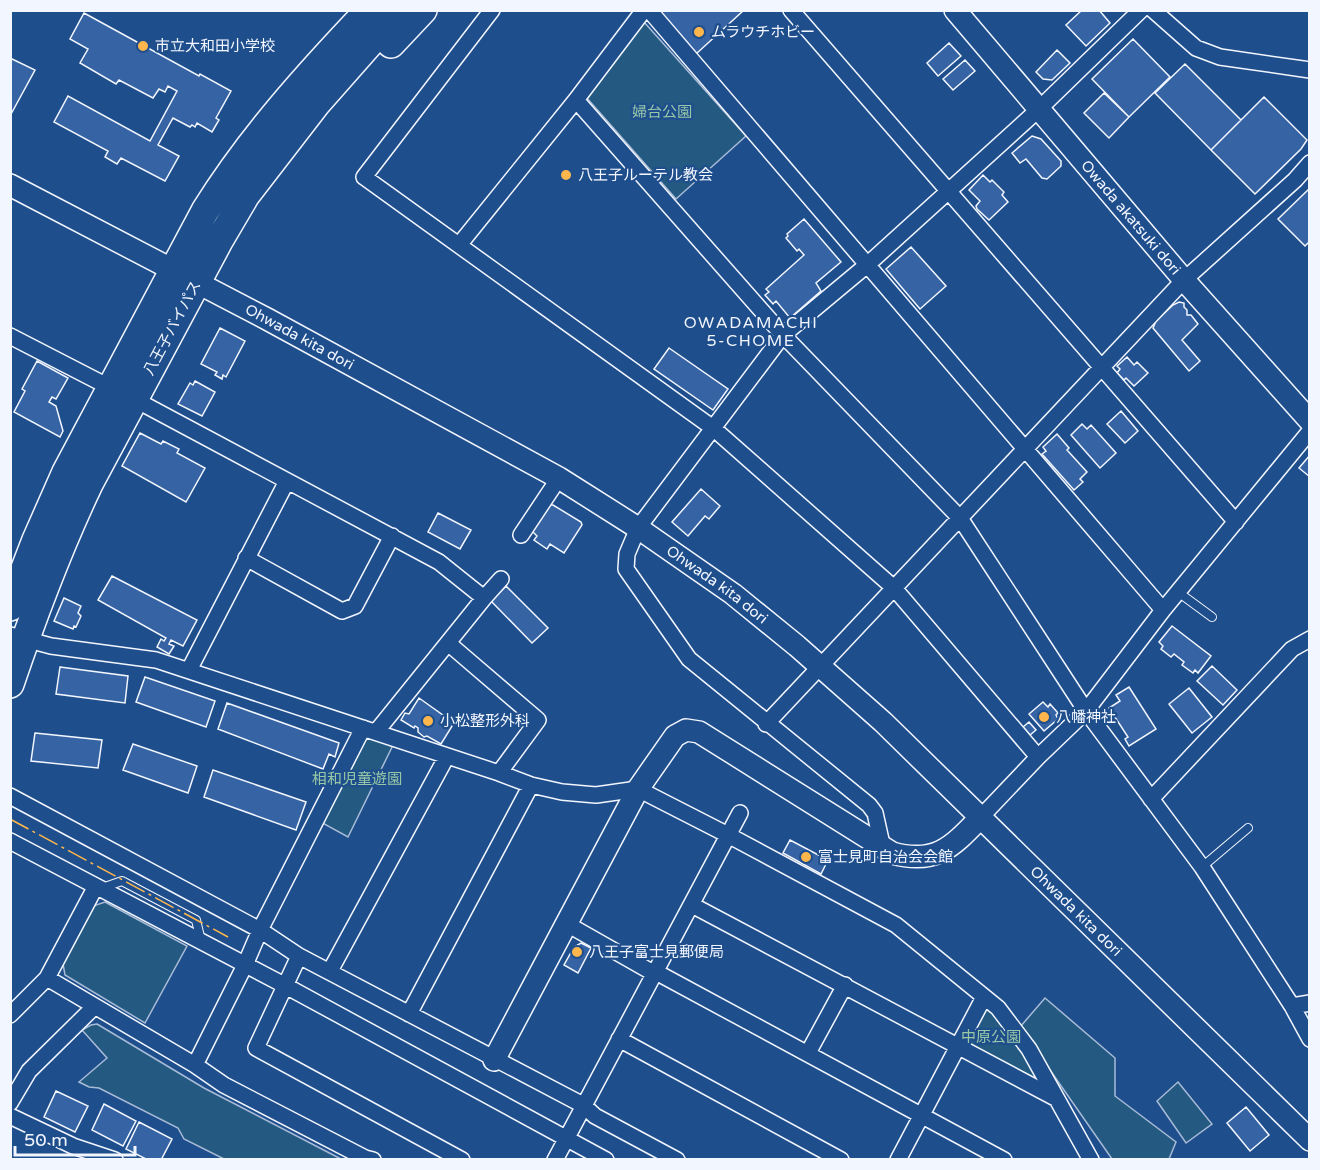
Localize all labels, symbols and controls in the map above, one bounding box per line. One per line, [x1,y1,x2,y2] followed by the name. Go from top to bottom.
[711,23,815,41] place label: ムラウチホビー
[692,25,706,39] marker: ムラウチホビー
[155,37,275,55] place label: 市立大和田小学校
[136,39,150,53] marker: 市立大和田小学校
[632,103,692,121] park label: 婦台公園
[1077,156,1185,279] street label: Owada akatsuki dori
[578,166,713,184] place label: 八王子ルーテル教会
[559,168,573,182] marker: 八王子ルーテル教会
[139,278,205,378] street label: 八王子バイパス
[242,300,357,374] street label: Ohwada kita dori
[684,313,818,351] district label: OWADAMACHI 5-CHOME
[663,541,771,628] street label: Ohwada kita dori
[1056,708,1116,726] place label: 八幡神社
[1037,710,1051,724] marker: 八幡神社
[440,712,530,730] place label: 小松整形外科
[421,714,435,728] marker: 小松整形外科
[312,770,402,788] park label: 相和児童遊園
[818,848,953,866] place label: 富士見町自治会会館
[799,850,813,864] marker: 富士見町自治会会館
[1027,862,1126,960] street label: Ohwada kita dori
[589,943,724,961] place label: 八王子富士見郵便局
[570,945,584,959] marker: 八王子富士見郵便局
[961,1028,1021,1046] park label: 中原公園
[15,1119,135,1157] scale bar
[24,1129,68,1151] text: 50 m

